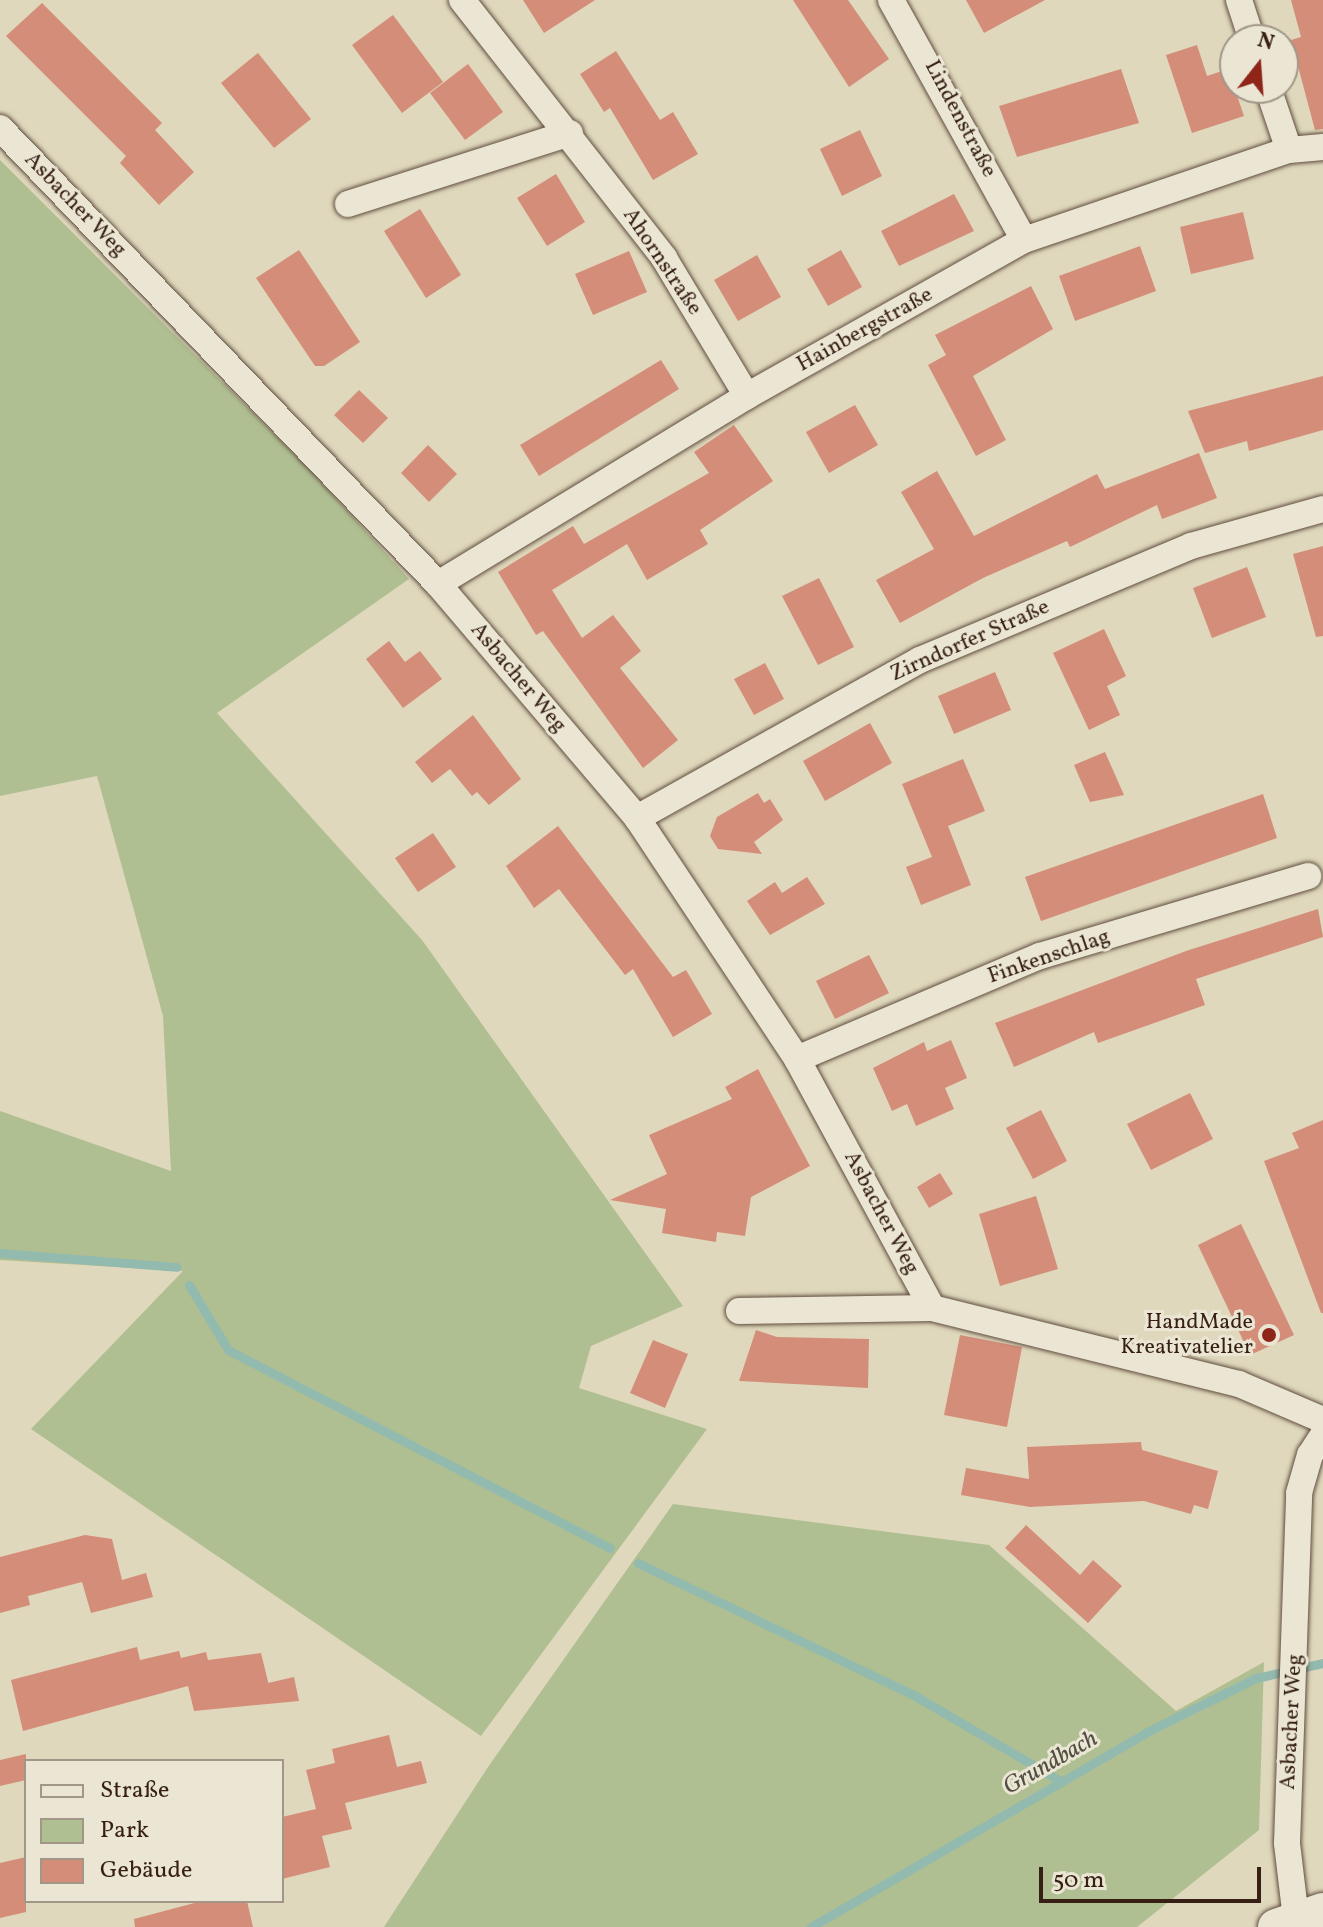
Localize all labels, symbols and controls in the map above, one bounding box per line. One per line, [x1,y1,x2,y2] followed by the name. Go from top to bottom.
[1219,24,1299,104] north arrow
[1253,25,1278,60] text: N
[918,56,1002,182] street label: Lindenstraße
[18,147,132,263] street label: Asbacher Weg
[617,203,707,321] street label: Ahornstraße
[793,282,937,378] street label: Hainbergstraße
[886,594,1054,688] street label: Zirndorfer Straße
[464,617,572,739] street label: Asbacher Weg
[985,924,1113,990] street label: Finkenschlag
[837,1147,925,1279] street label: Asbacher Weg
[1120,1309,1253,1360] place label: HandMade Kreativatelier
[1260,1326,1278,1344] marker: HandMade Kreativatelier
[1275,1653,1309,1791] street label: Asbacher Weg
[999,1725,1103,1803] water label: Grundbach
[24,1759,284,1903] legend
[100,1774,169,1808] text: Straße
[100,1814,149,1848] text: Park
[1043,1851,1265,1901] scale bar
[100,1854,192,1888] text: Gebäude
[1053,1864,1105,1898] text: 50 m

